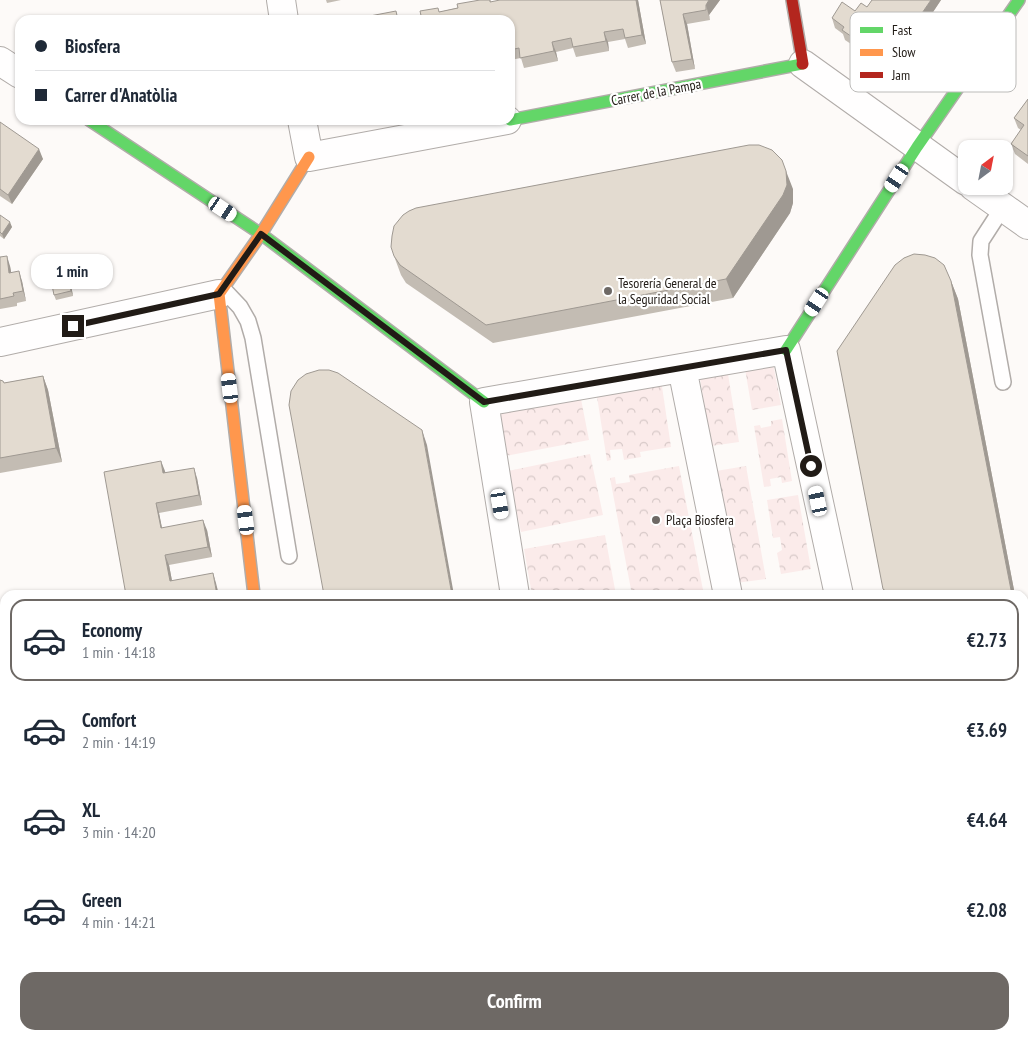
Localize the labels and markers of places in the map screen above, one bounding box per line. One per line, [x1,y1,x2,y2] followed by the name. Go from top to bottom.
[618,274,717,308] place label: Tesorería General de la Seguridad Social
[602,285,614,297] marker: Tesorería General de la Seguridad Social
[666,511,734,529] place label: Plaça Biosfera
[650,514,662,526] marker: Plaça Biosfera

